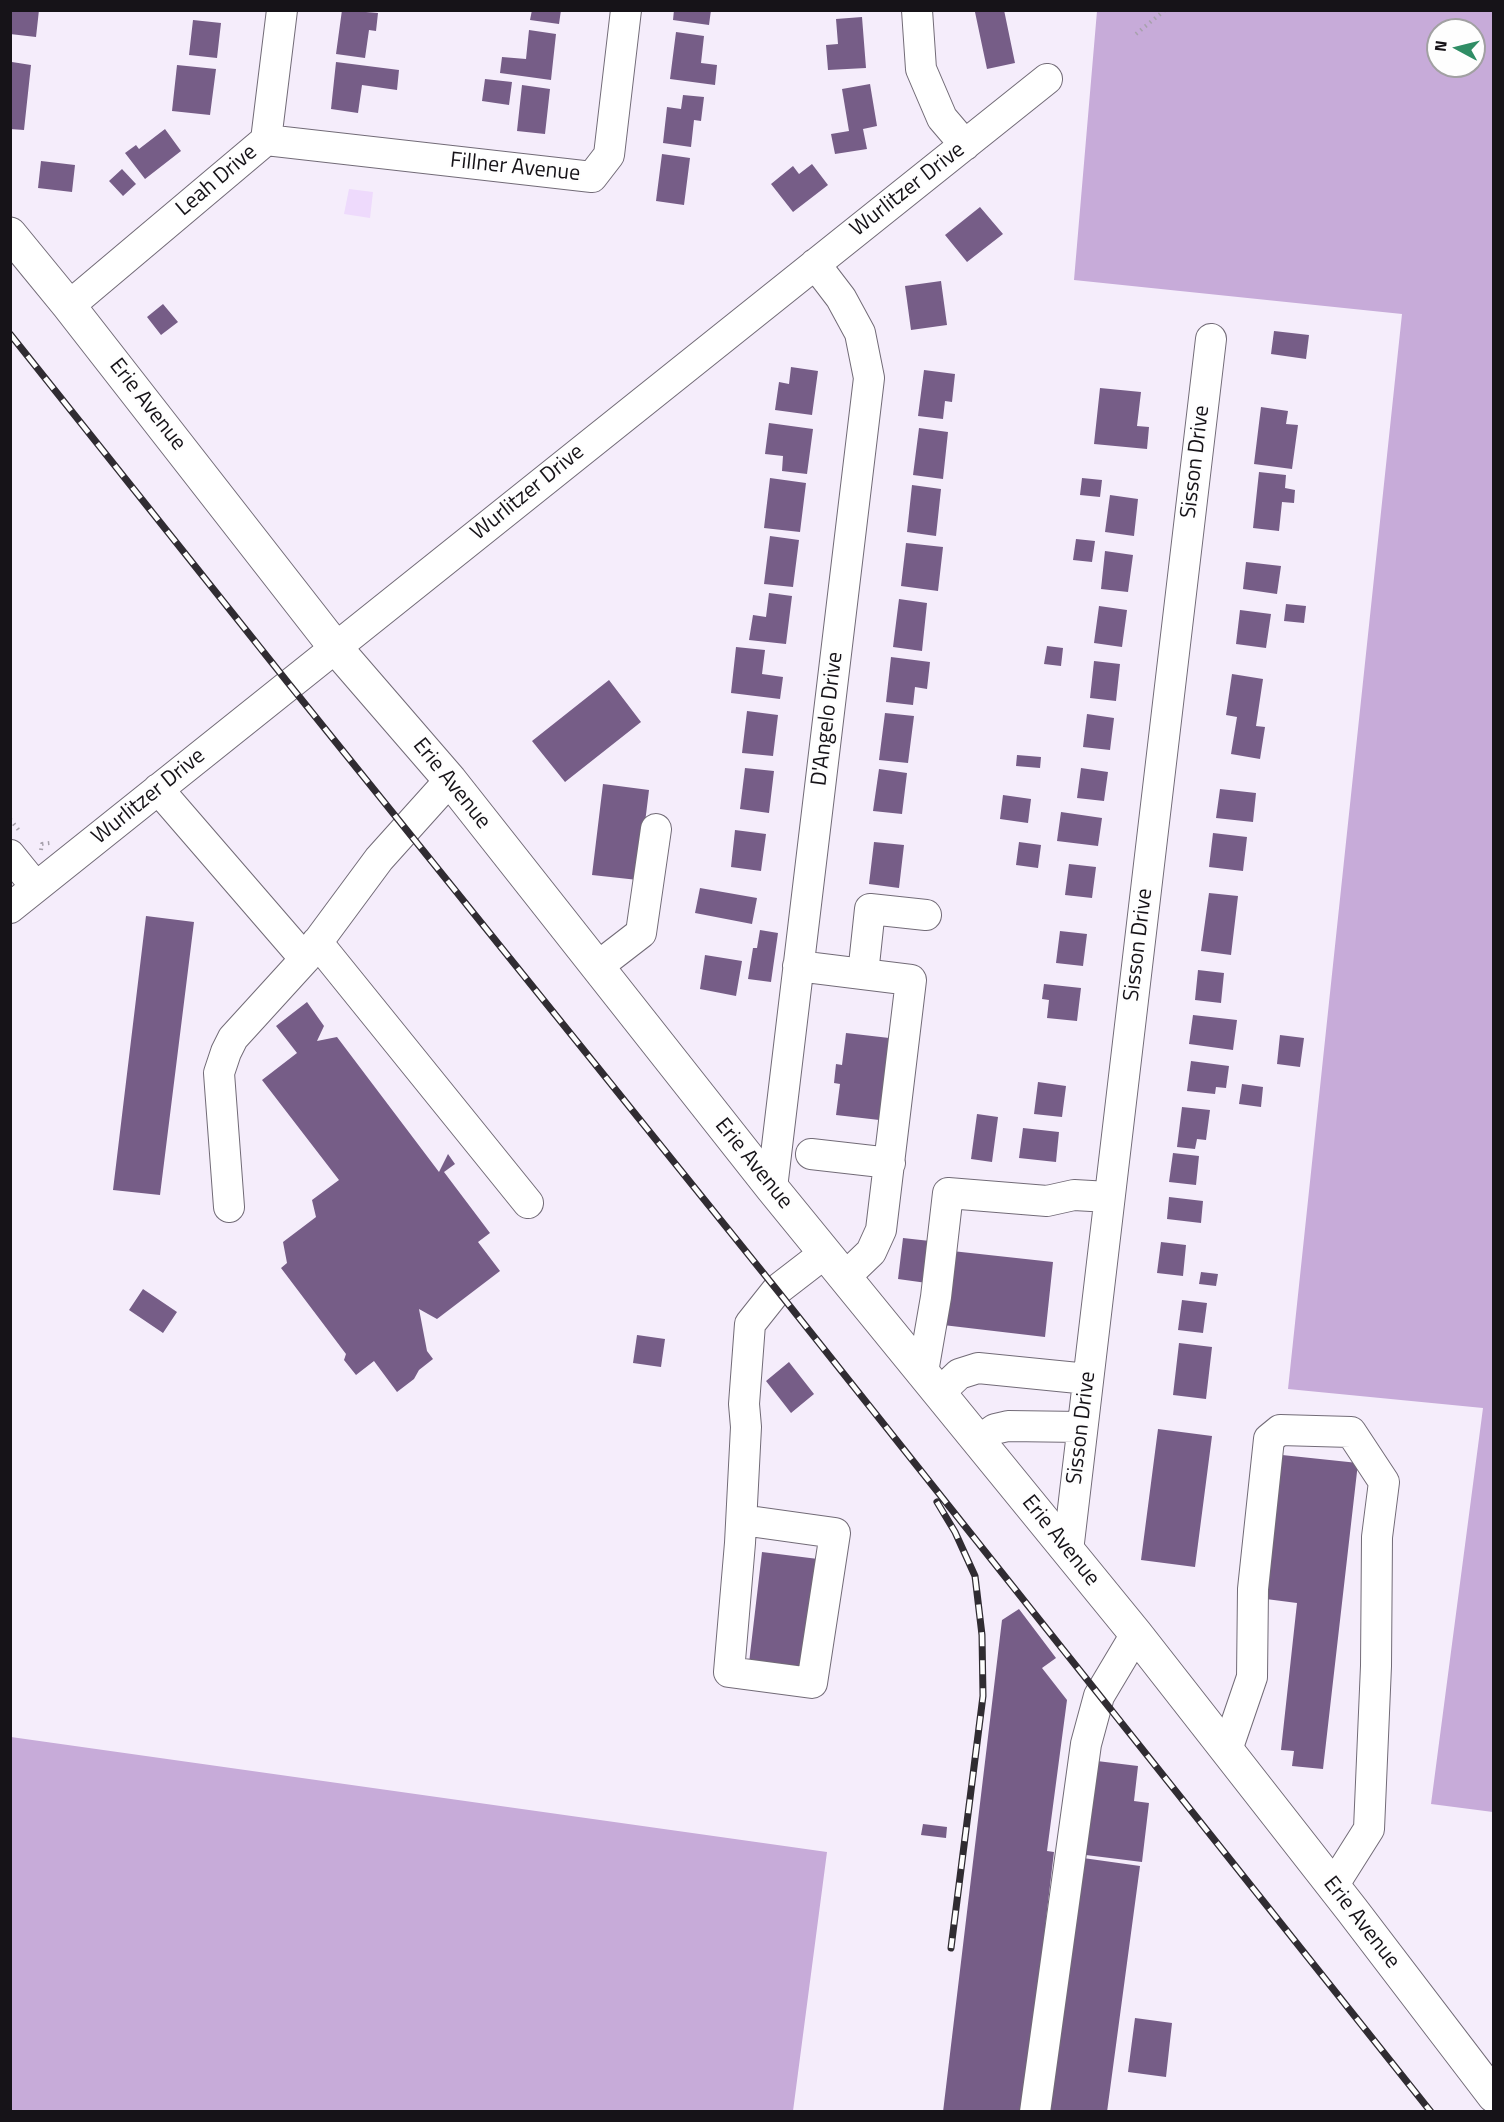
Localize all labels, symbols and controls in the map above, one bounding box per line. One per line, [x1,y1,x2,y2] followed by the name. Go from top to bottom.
[1426,18,1486,78] north arrow
[1428,39,1453,53] text: N
[846,137,970,243] street label: Wurlitzer Drive
[171,140,263,222] street label: Leah Drive
[449,148,581,188] street label: Fillner Avenue
[103,354,191,456] street label: Erie Avenue
[1176,404,1216,520] street label: Sisson Drive
[466,439,590,547] street label: Wurlitzer Drive
[807,650,849,788] street label: D'Angelo Drive
[406,733,496,835] street label: Erie Avenue
[87,743,211,851] street label: Wurlitzer Drive
[1119,887,1159,1003] street label: Sisson Drive
[708,1113,798,1215] street label: Erie Avenue
[1062,1370,1102,1486] street label: Sisson Drive
[1015,1490,1105,1592] street label: Erie Avenue
[1317,1872,1405,1974] street label: Erie Avenue

